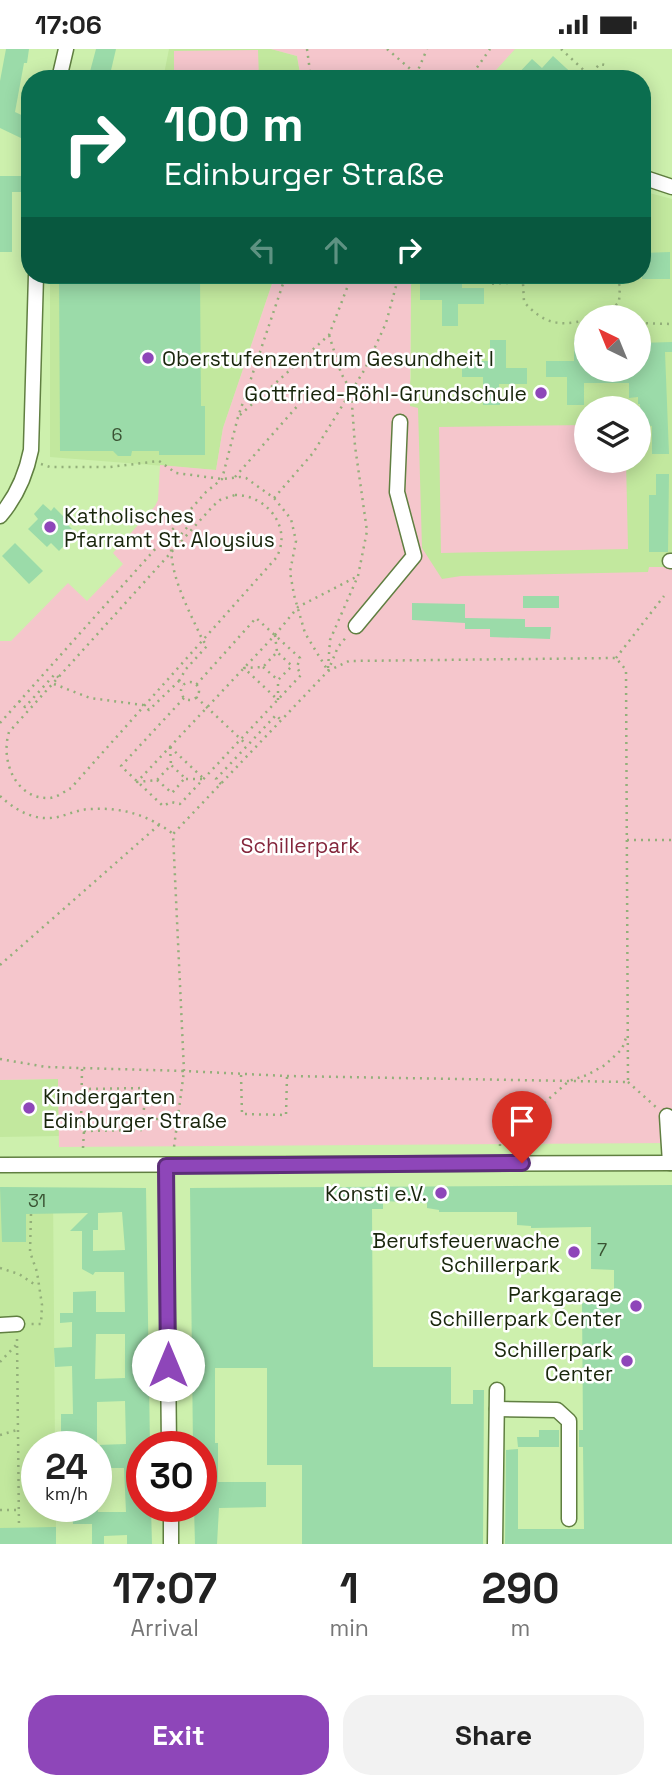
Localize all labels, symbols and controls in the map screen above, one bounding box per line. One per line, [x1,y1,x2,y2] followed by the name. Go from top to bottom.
[35,8,102,42] text: 17:06
[164,93,304,155] text: 100 m
[49,98,140,189] icon: right
[164,154,445,194] text: Edinburger Straße
[244,231,282,269] icon: left
[317,231,355,269] icon: ahead
[390,231,428,269] icon: right
[574,305,651,381] north arrow
[574,305,651,473] map controls
[162,345,494,372] place label: Oberstufenzentrum Gesundheit I
[140,350,156,366] marker: Oberstufenzentrum Gesundheit I
[244,380,527,407] place label: Gottfried-Röhl-Grundschule
[533,385,549,401] marker: Gottfried-Röhl-Grundschule
[574,396,651,473] button: layers
[111,423,123,446] house number: 6
[64,502,275,553] place label: Katholisches Pfarramt St. Aloysius
[42,519,58,535] marker: Katholisches Pfarramt St. Aloysius
[241,832,359,859] park label: Schillerpark
[43,1083,227,1134] place label: Kindergarten Edinburger Straße
[492,1091,552,1163] pin
[21,1100,37,1116] marker: Kindergarten Edinburger Straße
[503,1102,541,1140] icon: arrive
[325,1180,427,1207] place label: Konsti e.V.
[433,1185,449,1201] marker: Konsti e.V.
[28,1189,46,1212] house number: 31
[372,1227,560,1278] place label: Berufsfeuerwache Schillerpark
[597,1238,607,1261] house number: 7
[566,1244,582,1260] marker: Berufsfeuerwache Schillerpark
[430,1281,622,1332] place label: Parkgarage Schillerpark Center
[628,1298,644,1314] marker: Parkgarage Schillerpark Center
[131,1328,205,1402] position arrow
[494,1336,613,1387] place label: Schillerpark Center
[619,1353,635,1369] marker: Schillerpark Center
[126,1431,217,1522] speed limit sign: 30
[45,1445,88,1489] text: 24
[45,1482,88,1505] text: km/h
[113,1562,217,1615] text: 17:07
[340,1562,359,1615] text: 1
[481,1562,559,1615] text: 290
[131,1613,199,1643] text: Arrival
[329,1613,369,1643] text: min
[511,1613,530,1643] text: m
[28,1695,329,1775] button: Exit
[343,1695,644,1775] button: Share

